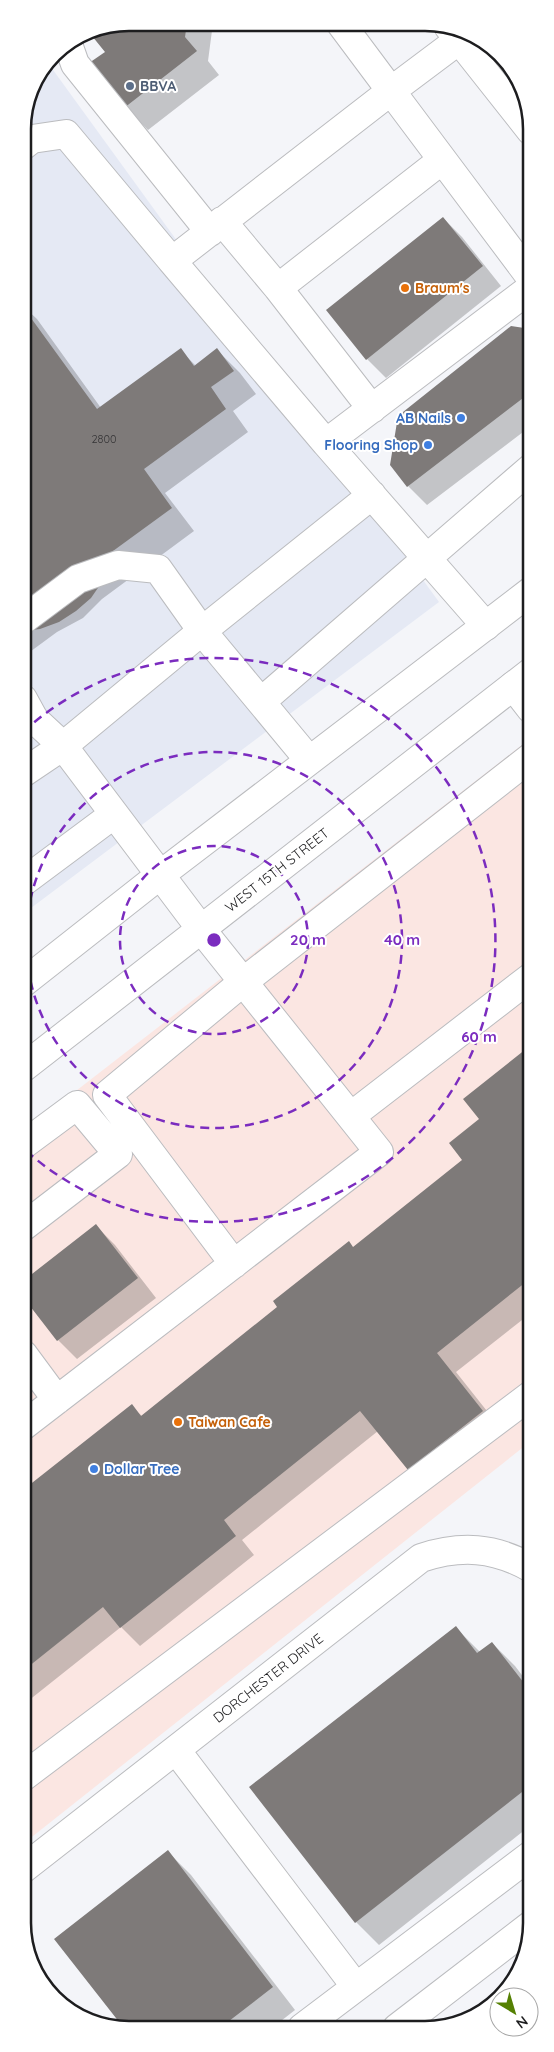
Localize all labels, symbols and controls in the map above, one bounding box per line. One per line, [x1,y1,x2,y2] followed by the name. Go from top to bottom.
[140,77,176,95] place label: BBVA
[124,80,136,92] marker: BBVA
[415,279,470,297] place label: Braum's
[399,282,411,294] marker: Braum's
[396,409,451,427] place label: AB Nails
[455,412,467,424] marker: AB Nails
[91,432,117,446] house number: 2800
[324,436,418,454] place label: Flooring Shop
[422,439,434,451] marker: Flooring Shop
[221,824,333,916] street label: WEST 15TH STREET
[290,930,326,949] text: 20 m
[384,930,420,949] text: 40 m
[205,931,223,949] centre of rings
[461,1027,497,1046] text: 60 m
[188,1413,271,1431] place label: Taiwan Cafe
[172,1416,184,1428] marker: Taiwan Cafe
[104,1460,179,1478] place label: Dollar Tree
[88,1463,100,1475] marker: Dollar Tree
[209,1629,327,1727] street label: DORCHESTER DRIVE
[489,1987,539,2037] north arrow
[512,2012,532,2033] text: N

